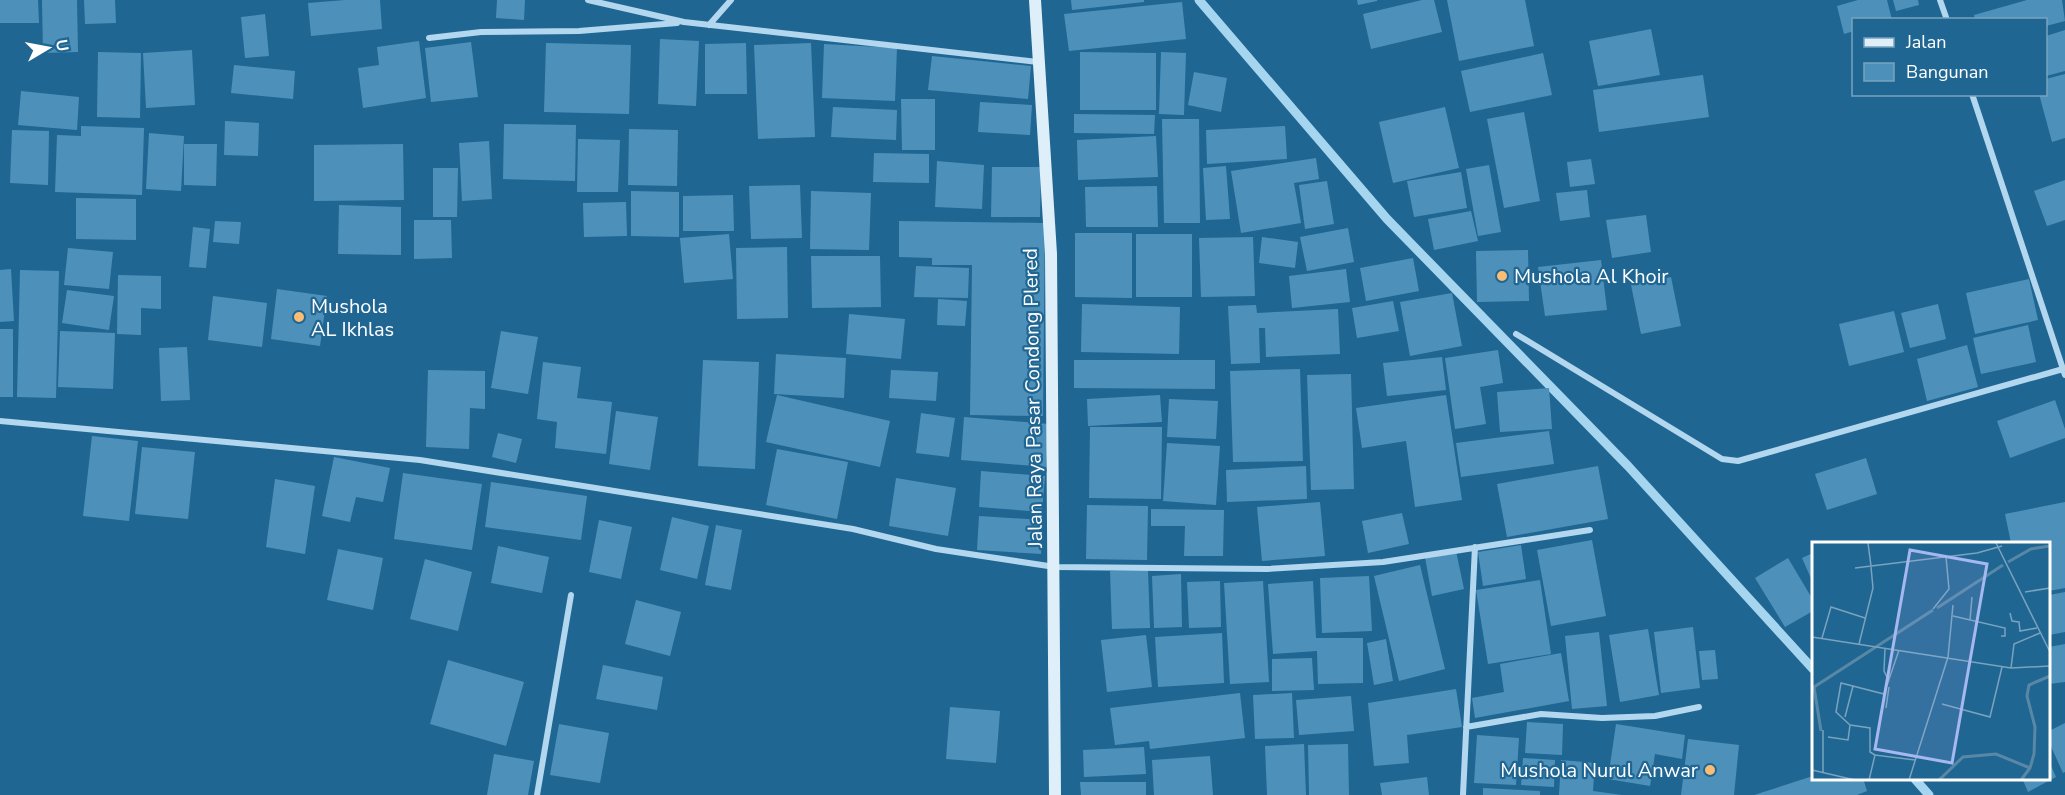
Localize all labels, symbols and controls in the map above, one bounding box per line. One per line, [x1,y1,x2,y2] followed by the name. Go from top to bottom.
[18,18,78,78] north arrow
[1852,18,2047,96] legend
[1905,30,1946,54] text: Jalan
[50,38,74,53] text: U
[1906,60,1989,84] text: Bangunan
[1017,248,1049,549] street label: Jalan Raya Pasar Condong Plered
[1514,263,1669,290] place label: Mushola Al Khoir
[1495,269,1509,283] marker: Mushola Al Khoir
[311,293,394,343] place label: Mushola AL Ikhlas
[292,310,306,324] marker: Mushola AL Ikhlas
[1812,542,2050,780] inset map
[1500,757,1698,784] place label: Mushola Nurul Anwar
[1703,763,1717,777] marker: Mushola Nurul Anwar

